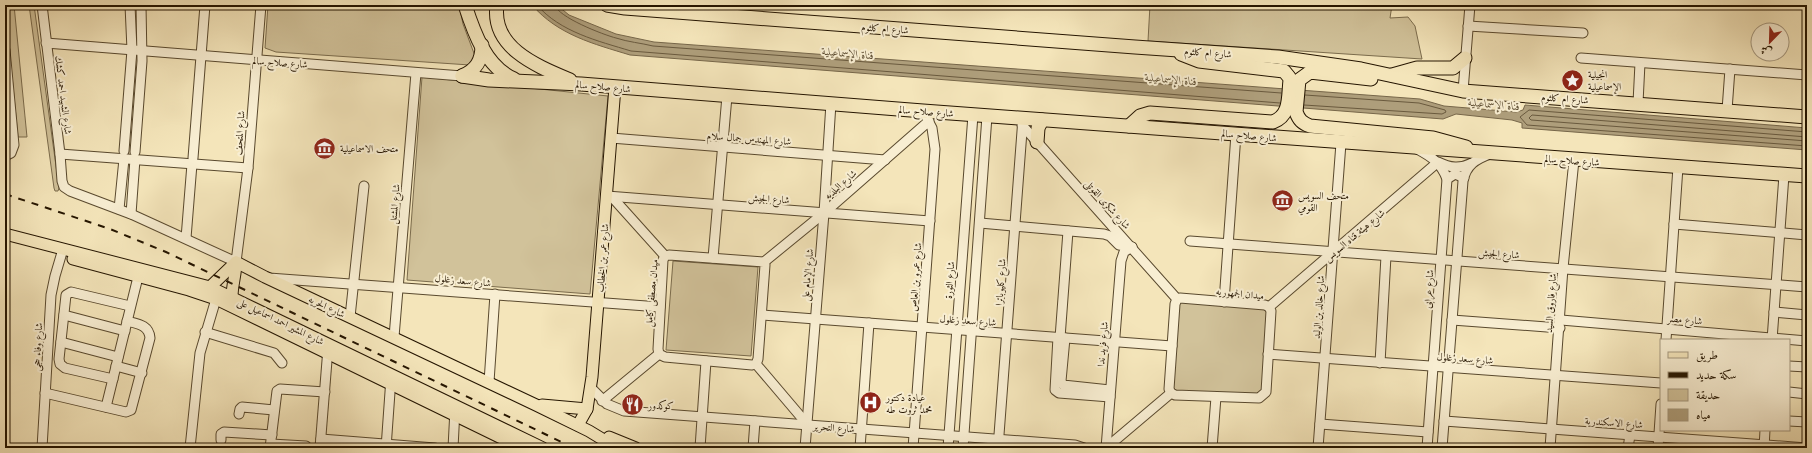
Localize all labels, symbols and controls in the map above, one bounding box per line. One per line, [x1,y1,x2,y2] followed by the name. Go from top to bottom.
[861,20,909,40] street label: شارع ام كلثوم
[1750,22,1790,62] north arrow
[1758,43,1774,60] text: ش
[820,44,875,64] water label: قناة الإسماعيلية
[1184,44,1232,64] street label: شارع ام كلثوم
[252,54,308,74] street label: شارع صلاح سالم
[49,55,75,136] street label: شارع الشهيد احمد كشك
[1560,67,1586,93] place icon: انجيلية الإسماعيلية
[1588,68,1621,95] place label: انجيلية الإسماعيلية
[1143,70,1198,90] water label: قناة الإسماعيلية
[574,78,632,98] street label: شارع صلاح سالم
[1541,90,1589,110] street label: شارع ام كلثوم
[1466,95,1521,115] water label: قناة الإسماعيلية
[898,103,954,123] street label: شارع صلاح سالم
[231,110,251,156] street label: شارع المتحف
[1220,127,1278,147] street label: شارع صلاح سالم
[706,129,792,151] street label: شارع المهندس جمال سلام
[312,135,338,161] museum icon: متحف الاسماعيلية
[340,142,399,155] place label: متحف الاسماعيلية
[1544,152,1600,172] street label: شارع صلاح سالم
[821,167,861,204] street label: شارع البلديه
[1080,177,1134,234] street label: شارع شكرى القوتلى
[386,183,406,225] street label: شارع المشتل
[1270,188,1296,214] museum icon: متحف السويس القومي
[1298,189,1349,216] place label: متحف السويس القومي
[747,191,791,209] street label: شارع الجيش
[1321,206,1390,267] street label: شارع هيئة قناه السويس
[594,223,614,293] street label: شارع عمر بن الخطاب
[907,242,927,312] street label: شارع عمرو بن العاص
[1477,246,1521,264] street label: شارع الجيش
[799,248,819,302] street label: شارع الإمام على
[992,258,1012,306] street label: شارع كليوباترا
[642,259,662,328] street label: ميدان مصطفى كامل
[942,261,960,299] street label: شارع الثورة
[1421,269,1439,309] street label: شارع عرابى
[434,272,492,292] street label: شارع سعد زغلول
[1542,273,1562,333] street label: شارع فاروق السيد
[1310,274,1330,339] street label: شارع خالد بن الوليد
[1215,284,1265,303] street label: ميدان الجمهوريه
[305,292,347,323] street label: شارع الحريه
[234,295,326,351] street label: شارع المشير احمد اسماعيل على
[1666,311,1703,330] street label: شارع مصر
[939,312,997,332] street label: شارع سعد زغلول
[1094,321,1114,367] street label: شارع فريد ندا
[30,322,48,372] street label: شارع وفاء حجى
[1660,339,1790,431] legend
[1696,347,1718,363] text: طريق
[1436,350,1494,370] street label: شارع سعد زغلول
[1696,367,1737,382] text: سكة حديد
[1696,387,1720,403] text: حديقة
[857,390,883,416] hospital icon: عيادة دكتور محمد ثروت طه
[885,391,932,416] place label: عيادة دكتور محمد ثروت طه
[620,392,646,418] restaurant icon: كوكدور
[647,399,674,412] place label: كوكدور
[1696,407,1711,422] text: مياه
[1584,414,1644,434] street label: شارع الاسكندرية
[812,419,855,438] street label: شارع التحرير

